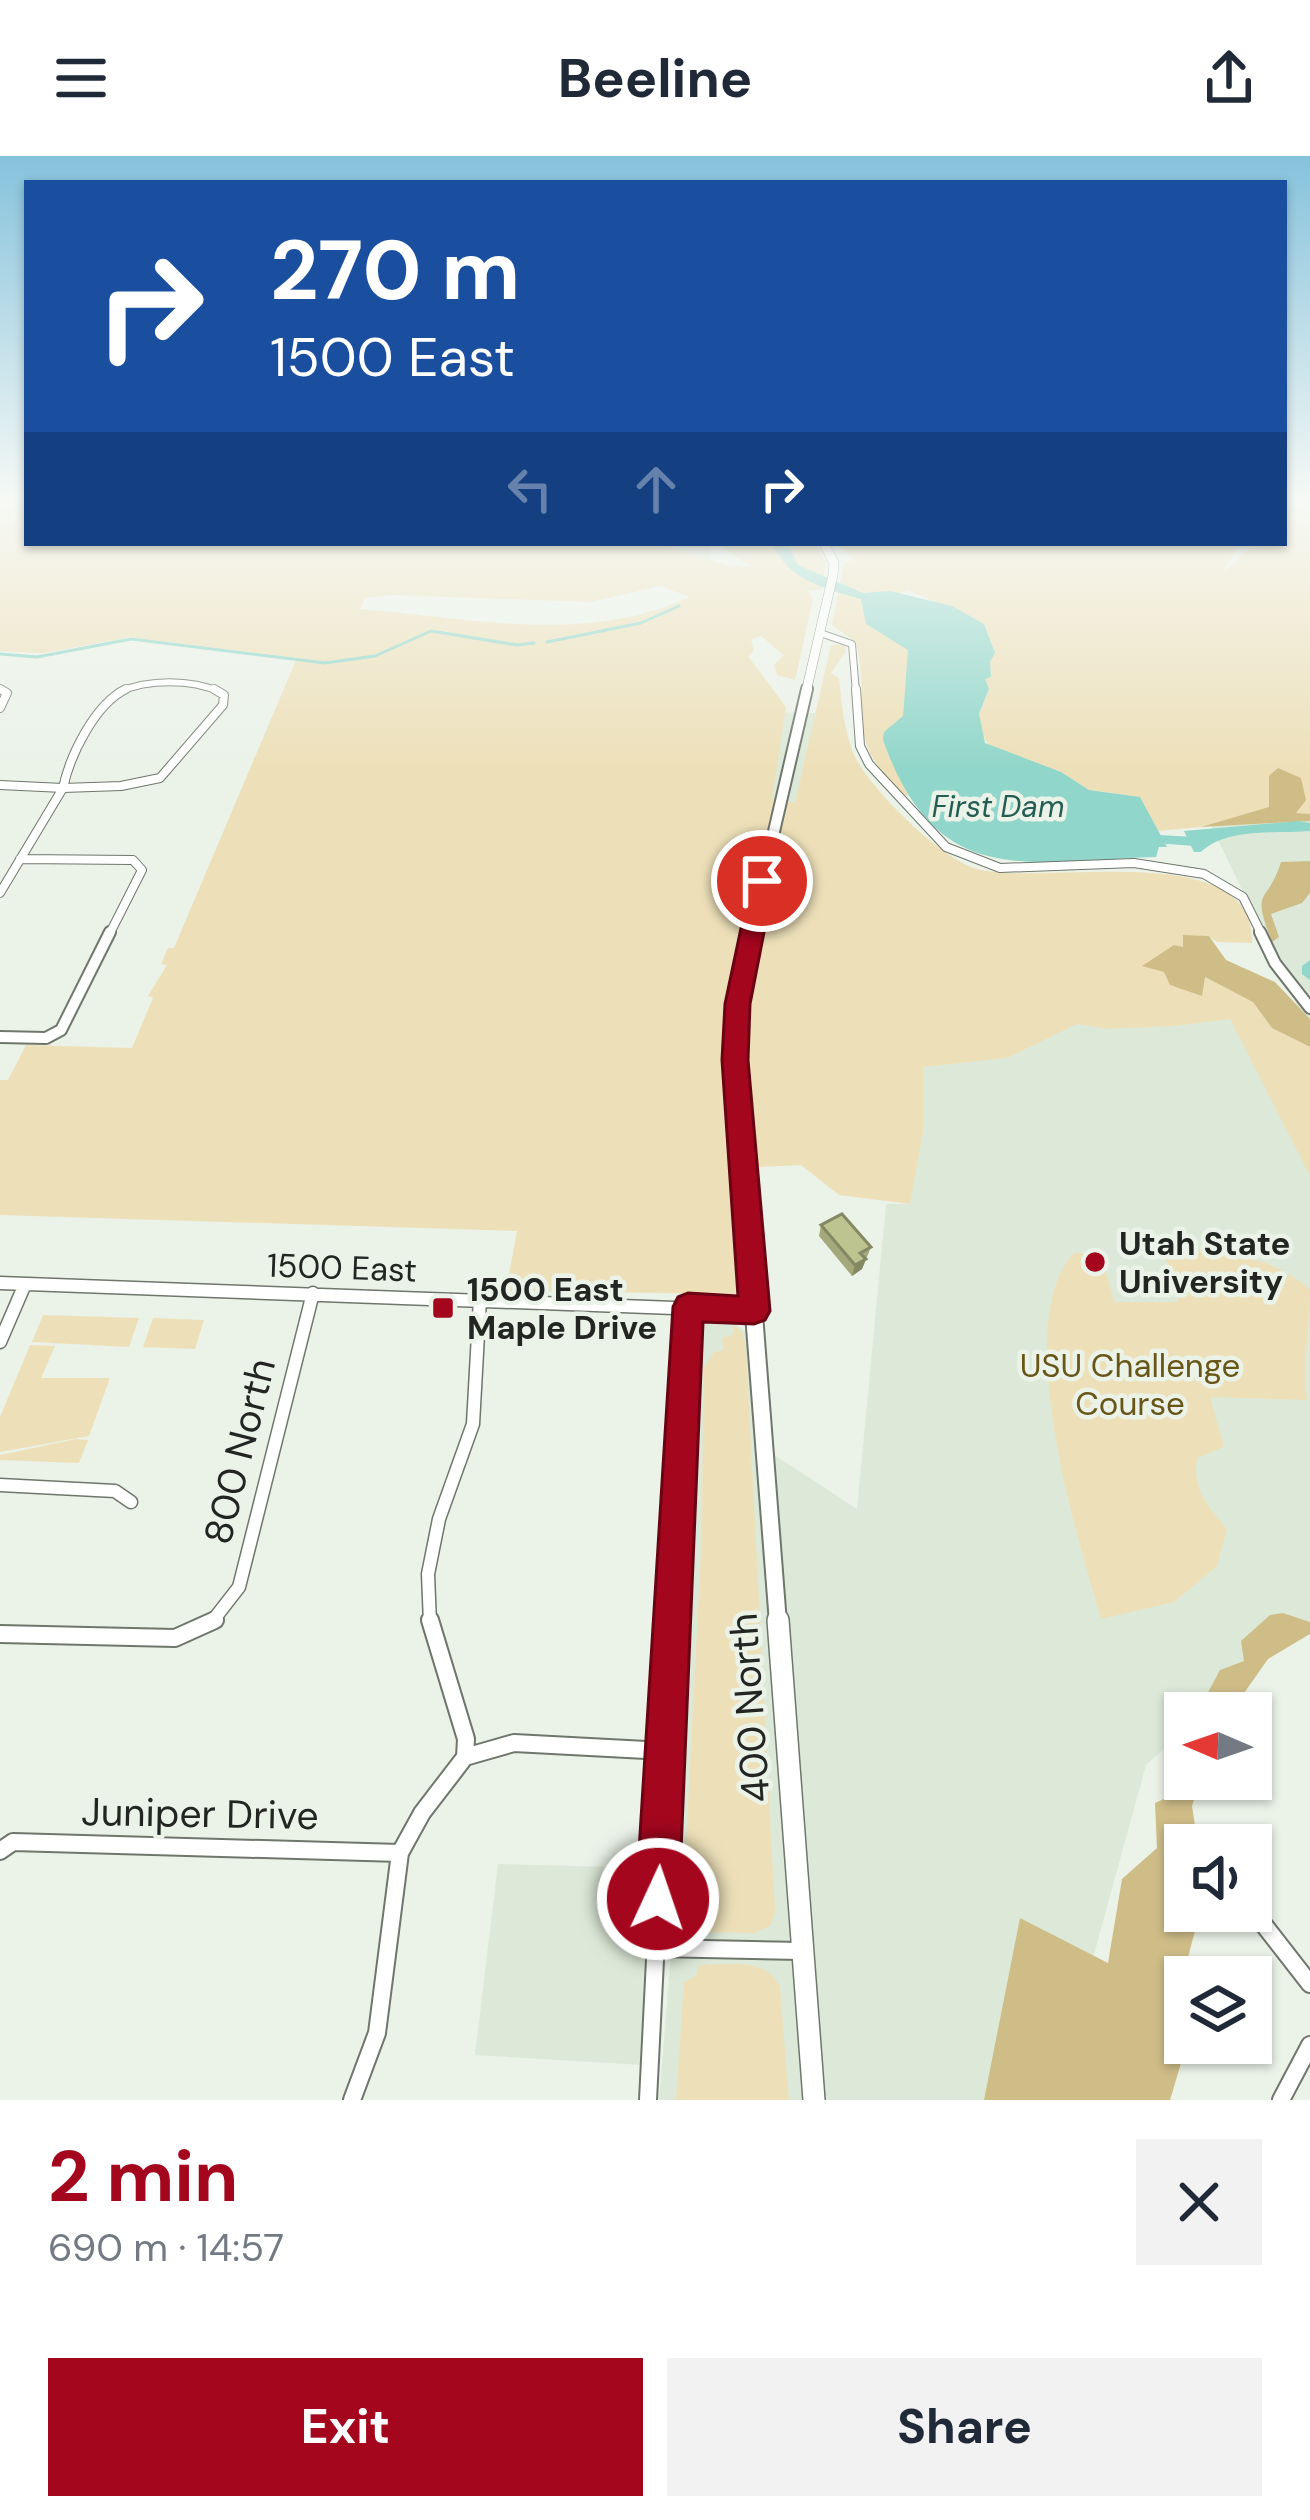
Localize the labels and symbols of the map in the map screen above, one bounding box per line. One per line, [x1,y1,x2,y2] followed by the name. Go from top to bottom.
[932,787,1064,826] water label: First Dam
[711,830,813,932] pin
[1119,1222,1290,1303] place label: Utah State University
[266,1243,418,1292] street label: 1500 East
[1082,1249,1108,1275] marker: Utah State University
[467,1268,657,1349] place label: 1500 East Maple Drive
[430,1295,456,1321] marker: 1500 East Maple Drive
[1020,1344,1240,1425] park label: USU Challenge Course
[192,1353,287,1549] street label: 800 North
[717,1612,782,1804] street label: 400 North
[1164,1692,1272,1800] north arrow
[81,1786,319,1841] street label: Juniper Drive
[595,1836,721,1962] position arrow

